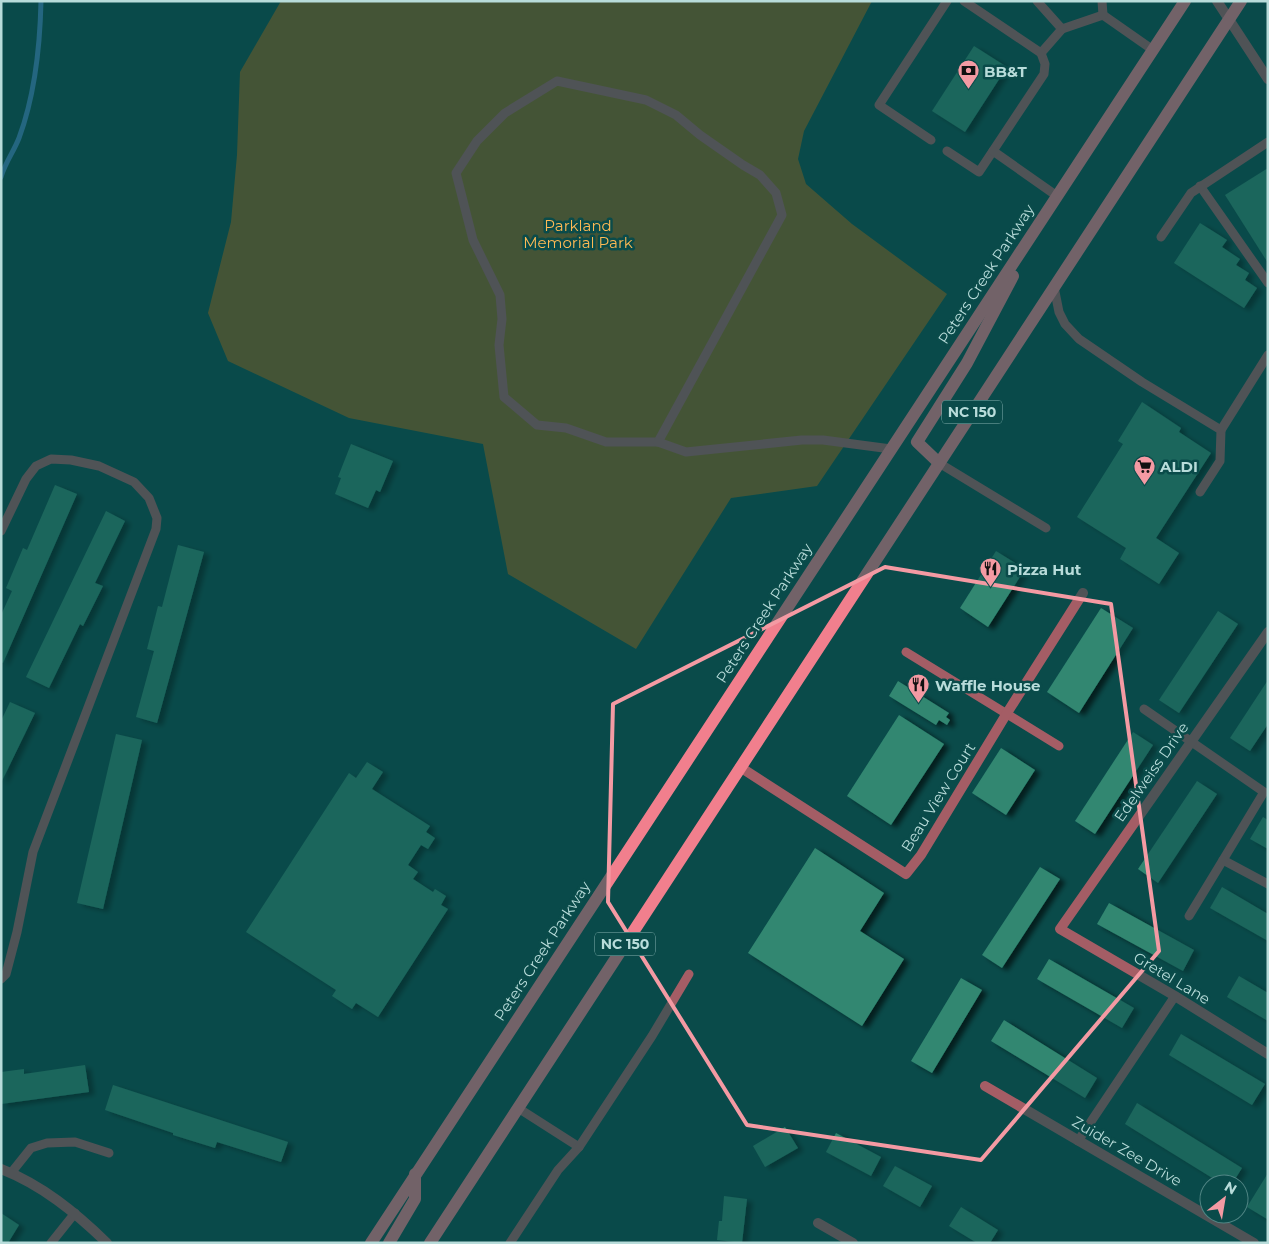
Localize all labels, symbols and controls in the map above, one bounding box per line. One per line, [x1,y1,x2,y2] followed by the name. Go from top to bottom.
[956,59,980,90] bank icon: BB&T
[984,62,1028,81] place label: BB&T
[934,200,1039,347] street label: Peters Creek Parkway
[523,216,633,252] park label: Parkland Memorial Park
[942,401,1002,424] road number: NC 150
[1132,454,1156,485] supermarket icon: ALDI
[1159,457,1198,476] place label: ALDI
[712,539,817,686] street label: Peters Creek Parkway
[979,557,1003,588] restaurant icon: Pizza Hut
[1007,560,1082,579] place label: Pizza Hut
[907,673,931,704] restaurant icon: Waffle House
[935,676,1040,695] place label: Waffle House
[1110,719,1192,825] street label: Edelweiss Drive
[897,739,979,855] street label: Beau View Court
[490,877,595,1024] street label: Peters Creek Parkway
[595,932,655,956] road number: NC 150
[1130,948,1214,1008] street label: Gretel Lane
[1069,1112,1185,1190] street label: Zuider Zee Drive
[1199,1174,1249,1224] north arrow
[1221,1177,1240,1198] text: N

